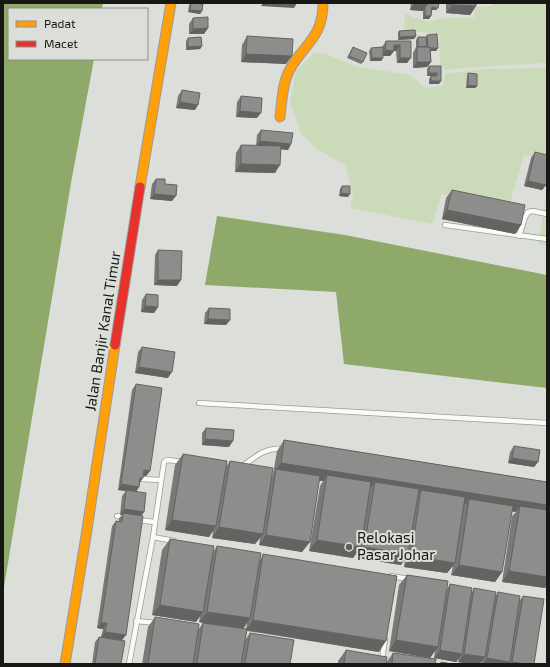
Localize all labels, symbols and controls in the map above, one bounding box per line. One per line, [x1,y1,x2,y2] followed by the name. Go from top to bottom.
[8,8,148,60] legend
[44,16,76,30] text: Padat
[44,36,78,50] text: Macet
[80,249,125,412] street label: Jalan Banjir Kanal Timur
[357,528,435,563] place label: Relokasi Pasar Johar
[344,542,354,552] marker: Relokasi Pasar Johar

